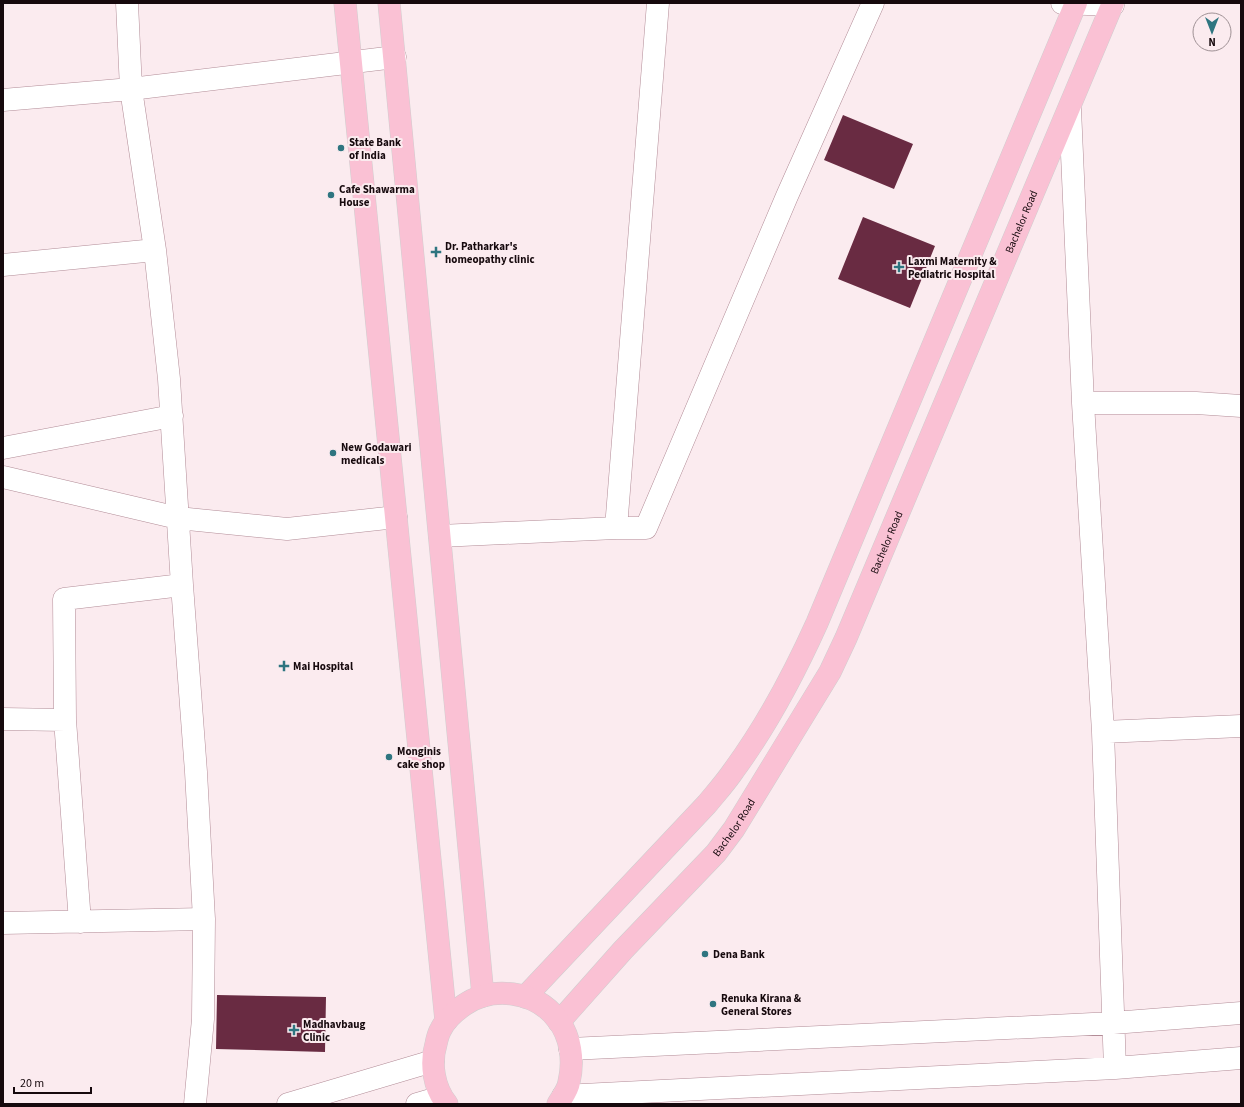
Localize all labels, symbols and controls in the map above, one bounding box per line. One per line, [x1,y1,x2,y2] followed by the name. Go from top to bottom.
[1192,12,1232,52] north arrow
[1208,34,1216,49] text: N
[349,135,401,163] place label: State Bank of India
[336,143,346,153] marker: State Bank of India
[339,182,415,210] place label: Cafe Shawarma House
[1002,188,1041,256] street label: Bachelor Road
[326,190,336,200] marker: Cafe Shawarma House
[445,239,535,267] place label: Dr. Patharkar's homeopathy clinic
[430,246,442,258] marker: Dr. Patharkar's homeopathy clinic
[908,254,997,282] place label: Laxmi Maternity & Pediatric Hospital
[893,261,905,273] marker: Laxmi Maternity & Pediatric Hospital
[341,440,412,468] place label: New Godawari medicals
[328,448,338,458] marker: New Godawari medicals
[867,509,907,576] street label: Bachelor Road
[293,659,354,674] place label: Mai Hospital
[278,660,290,672] marker: Mai Hospital
[397,744,445,772] place label: Monginis cake shop
[384,752,394,762] marker: Monginis cake shop
[709,796,759,860] street label: Bachelor Road
[713,947,765,962] place label: Dena Bank
[700,949,710,959] marker: Dena Bank
[721,991,802,1019] place label: Renuka Kirana & General Stores
[708,999,718,1009] marker: Renuka Kirana & General Stores
[303,1017,366,1045] place label: Madhavbaug Clinic
[288,1024,300,1036] marker: Madhavbaug Clinic
[14,1069,91,1095] scale bar
[20,1075,44,1092] text: 20 m

